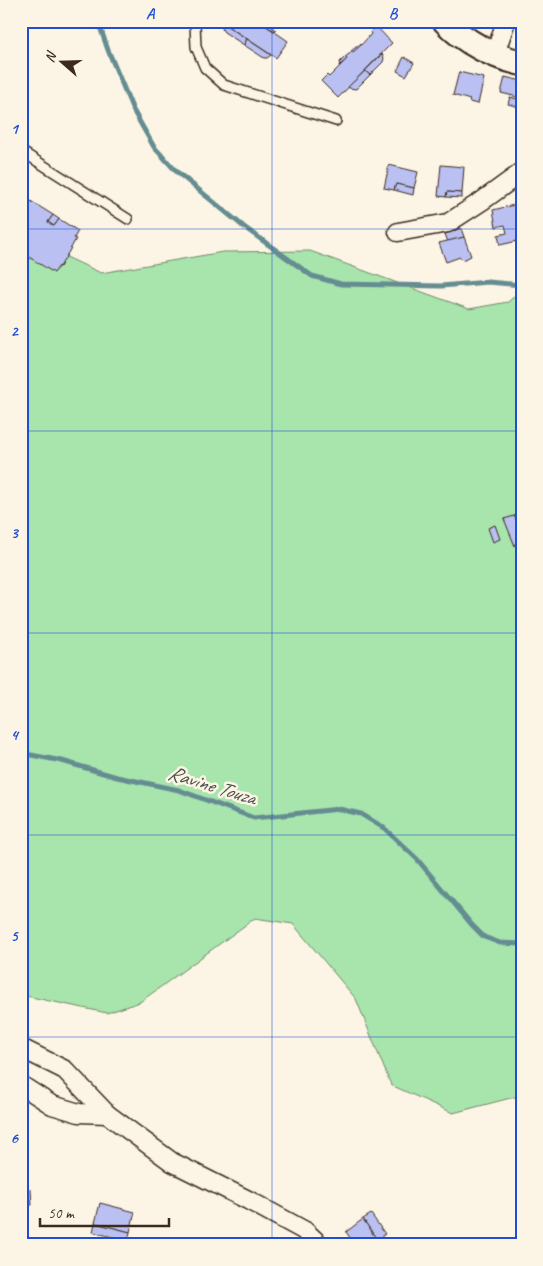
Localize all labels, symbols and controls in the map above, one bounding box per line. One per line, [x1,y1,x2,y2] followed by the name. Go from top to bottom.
[146,4,156,24] text: A
[389,4,399,24] text: B
[38,38,88,88] north arrow
[41,49,61,65] text: N
[10,119,19,139] text: 1
[10,321,19,341] text: 2
[10,523,19,543] text: 3
[10,725,19,745] text: 4
[165,759,261,811] water label: Ravine Touza
[11,926,20,946] text: 5
[10,1128,19,1148] text: 6
[40,1196,169,1228] scale bar
[48,1204,75,1223] text: 50 m

